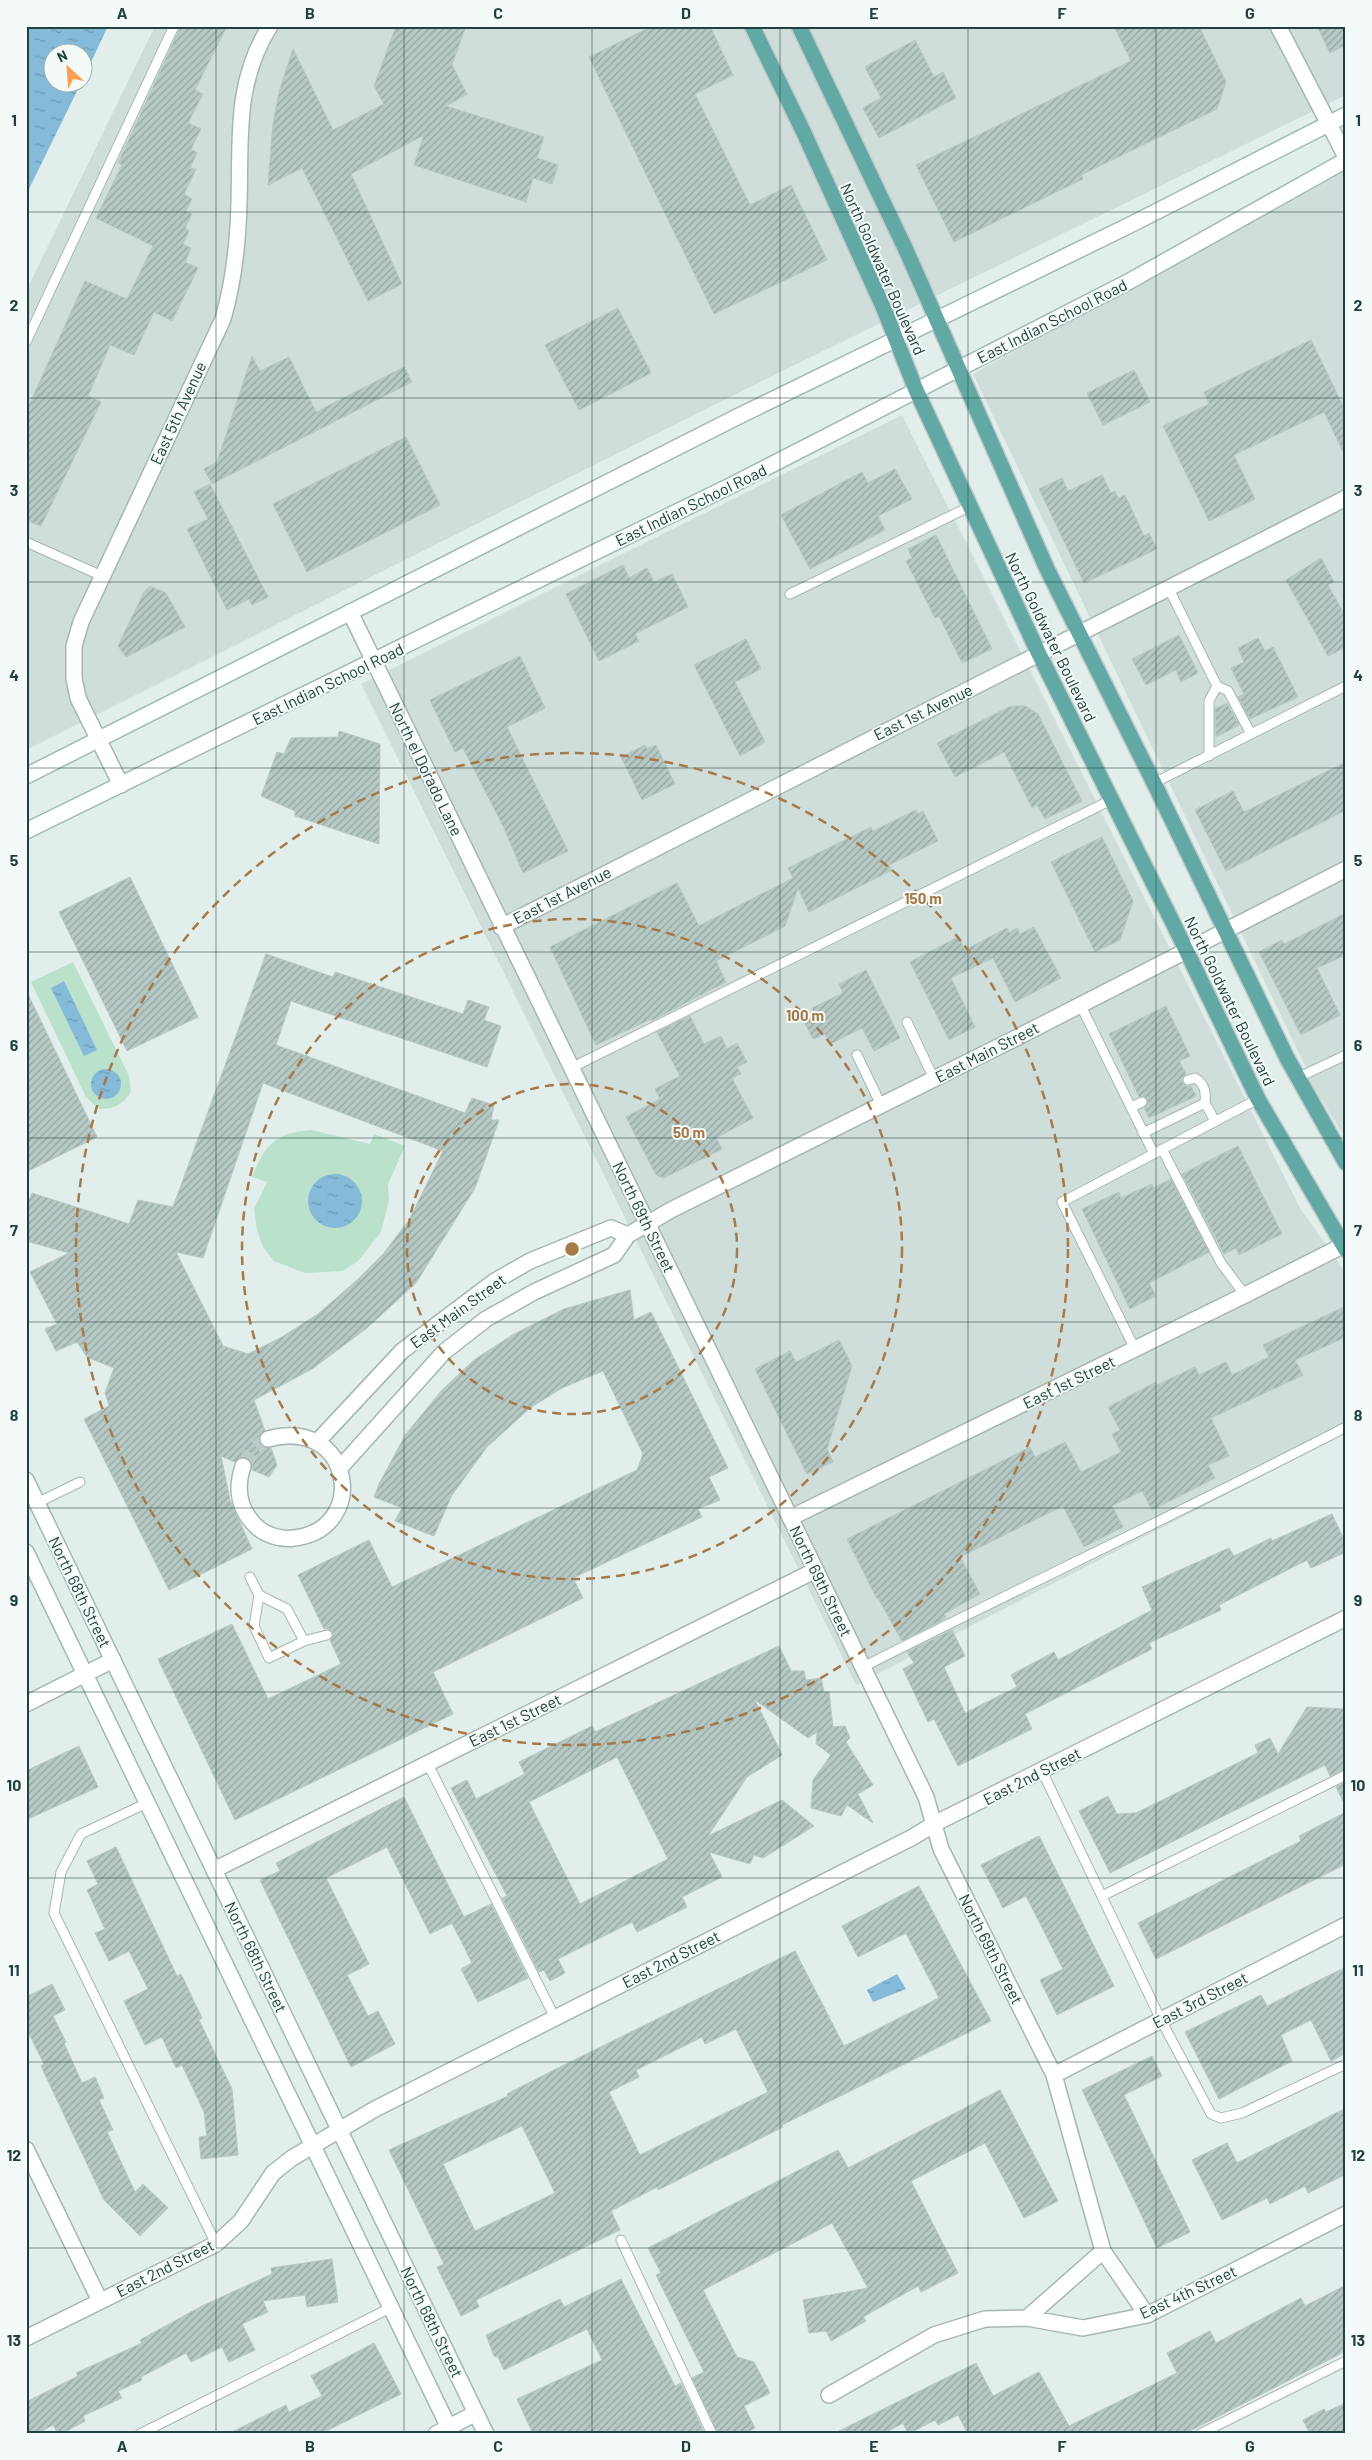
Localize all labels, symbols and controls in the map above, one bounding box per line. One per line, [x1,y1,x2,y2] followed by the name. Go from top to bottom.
[117,3,128,22] text: A
[305,3,315,22] text: B
[493,3,503,22] text: C
[681,3,691,22] text: D
[869,3,879,22] text: E
[1058,3,1067,22] text: F
[1245,3,1255,22] text: G
[42,42,92,92] north arrow
[54,46,70,66] text: N
[11,110,17,129] text: 1
[1355,110,1361,129] text: 1
[837,180,930,358] street label: North Goldwater Boulevard
[974,274,1130,367] street label: East Indian School Road
[10,295,19,314] text: 2
[1354,295,1363,314] text: 2
[145,358,210,467] street label: East 5th Avenue
[612,460,770,549] street label: East Indian School Road
[10,480,18,499] text: 3
[1354,480,1362,499] text: 3
[1002,549,1101,725] street label: North Goldwater Boulevard
[249,639,407,728] street label: East Indian School Road
[9,665,19,684] text: 4
[1353,665,1363,684] text: 4
[870,679,975,744] street label: East 1st Avenue
[386,699,467,839] street label: North el Dorado Lane
[10,850,19,869] text: 5
[1354,850,1363,869] text: 5
[509,862,614,927] street label: East 1st Avenue
[904,889,942,907] text: 150 m
[1181,913,1280,1089] street label: North Goldwater Boulevard
[786,1006,824,1024] text: 100 m
[932,1017,1042,1086] street label: East Main Street
[10,1035,19,1054] text: 6
[1354,1035,1363,1054] text: 6
[673,1123,705,1141] text: 50 m
[609,1158,680,1275] street label: North 69th Street
[10,1220,18,1239] text: 7
[1354,1220,1362,1239] text: 7
[563,1240,581,1258] centre of rings
[406,1269,509,1352] street label: East Main Street
[1019,1351,1118,1412] street label: East 1st Street
[10,1405,19,1424] text: 8
[1354,1405,1363,1424] text: 8
[786,1522,857,1639] street label: North 69th Street
[45,1533,116,1650] street label: North 68th Street
[10,1590,18,1609] text: 9
[1354,1590,1362,1609] text: 9
[465,1689,564,1750] street label: East 1st Street
[980,1743,1084,1808] street label: East 2nd Street
[7,1775,21,1794] text: 10
[1351,1775,1365,1794] text: 10
[955,1890,1027,2007] street label: North 69th Street
[221,1898,292,2015] street label: North 68th Street
[619,1926,723,1991] street label: East 2nd Street
[8,1960,20,1979] text: 11
[1352,1960,1364,1979] text: 11
[1149,1967,1250,2032] street label: East 3rd Street
[7,2145,21,2164] text: 12
[1351,2145,1365,2164] text: 12
[113,2235,217,2300] street label: East 2nd Street
[1136,2261,1239,2322] street label: East 4th Street
[397,2263,468,2380] street label: North 68th Street
[7,2330,21,2349] text: 13
[1351,2330,1365,2349] text: 13
[117,2436,128,2455] text: A
[305,2436,315,2455] text: B
[493,2436,503,2455] text: C
[681,2436,691,2455] text: D
[869,2436,879,2455] text: E
[1058,2436,1067,2455] text: F
[1245,2436,1255,2455] text: G

